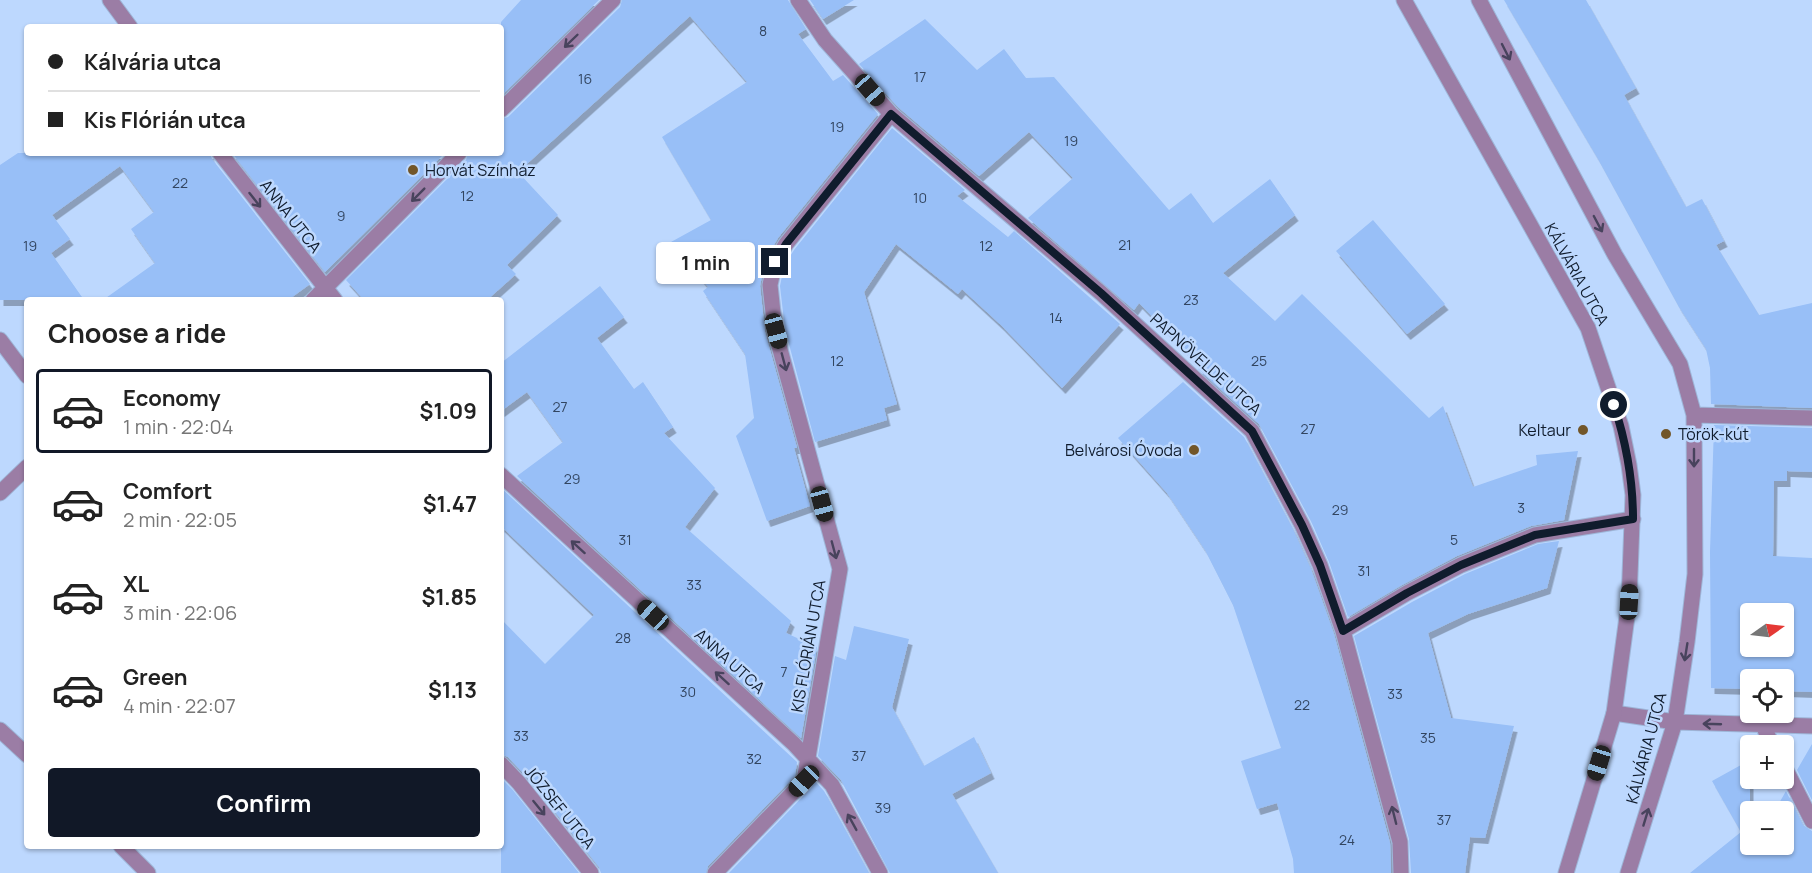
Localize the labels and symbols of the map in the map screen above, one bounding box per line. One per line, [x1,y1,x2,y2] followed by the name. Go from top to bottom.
[759,21,767,40] house number: 8
[564,33,579,47] one-way arrow
[1500,43,1512,60] one-way arrow
[914,67,926,86] house number: 17
[578,69,592,88] house number: 16
[851,71,889,109] car
[830,117,844,136] house number: 19
[1064,131,1078,150] house number: 19
[425,159,536,181] place label: Horvát Színház
[406,163,420,177] marker: Horvát Színház
[172,173,188,192] house number: 22
[255,175,327,257] street label: ANNA UTCA
[460,186,474,205] house number: 12
[411,187,425,202] one-way arrow
[913,188,927,207] house number: 10
[249,192,262,208] one-way arrow
[337,206,345,225] house number: 9
[1593,214,1604,232] one-way arrow
[1540,219,1614,329] street label: KÁLVÁRIA UTCA
[1118,235,1132,254] house number: 21
[23,236,37,255] house number: 19
[979,236,993,255] house number: 12
[655,241,754,283] callout: 1 min
[761,248,788,275] route end
[1183,290,1199,309] house number: 23
[1049,308,1063,327] house number: 14
[1146,308,1266,420] street label: PAPNÖVELDE UTCA
[763,311,789,351] car
[830,351,844,370] house number: 12
[1251,351,1267,370] house number: 25
[779,352,790,371] one-way arrow
[1600,391,1627,418] route start
[552,397,568,416] house number: 27
[1300,419,1316,438] house number: 27
[1518,419,1571,441] place label: Keltaur
[1576,423,1590,437] marker: Keltaur
[1678,423,1749,445] place label: Török-kút
[1659,427,1673,441] marker: Török-kút
[1065,439,1182,461] place label: Belvárosi Óvoda
[1187,443,1201,457] marker: Belvárosi Óvoda
[1688,447,1700,467] one-way arrow
[564,469,580,488] house number: 29
[809,484,835,524] car
[1517,498,1525,517] house number: 3
[1332,500,1348,519] house number: 29
[618,530,632,549] house number: 31
[1450,530,1458,549] house number: 5
[571,539,586,554] one-way arrow
[829,541,841,560] one-way arrow
[1357,561,1371,580] house number: 31
[686,575,702,594] house number: 33
[786,578,830,714] street label: KIS FLÓRIÁN UTCA
[1619,584,1639,620] car
[634,596,672,634] car
[1740,603,1794,657] north arrow
[690,624,770,698] street label: ANNA UTCA
[615,628,631,647] house number: 28
[1680,642,1691,662] one-way arrow
[780,662,788,681] house number: 7
[715,671,730,685] one-way arrow
[680,682,696,701] house number: 30
[1387,684,1403,703] house number: 33
[1621,690,1671,806] street label: KÁLVÁRIA UTCA
[1294,695,1310,714] house number: 22
[1702,718,1722,729] one-way arrow
[513,726,529,745] house number: 33
[1420,728,1436,747] house number: 35
[1585,743,1613,783] car
[852,746,866,765] house number: 37
[746,749,762,768] house number: 32
[520,761,600,853] street label: JÓZSEF UTCA
[785,762,823,800] car
[875,798,891,817] house number: 39
[533,800,546,816] one-way arrow
[1387,806,1399,825] one-way arrow
[1641,808,1652,827] one-way arrow
[1437,810,1451,829] house number: 37
[846,814,858,831] one-way arrow
[1339,830,1355,849] house number: 24

